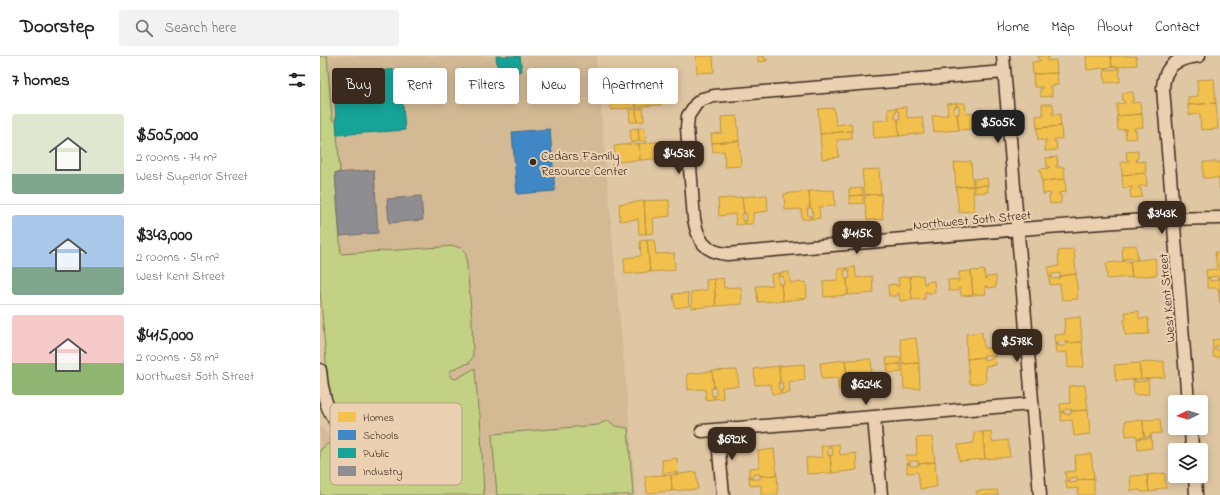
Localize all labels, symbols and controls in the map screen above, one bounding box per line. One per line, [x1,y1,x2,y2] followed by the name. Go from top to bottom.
[119,10,399,46] search box
[20,14,95,41] text: Doorstep
[133,17,155,39] icon: search
[165,17,236,39] text: Search here
[997,17,1029,38] text: Home
[1051,17,1075,38] text: Map
[1097,17,1133,38] text: About
[1155,17,1200,38] text: Contact
[12,68,70,93] text: 7 homes
[332,68,385,104] chip: Buy
[393,68,447,104] chip: Rent
[455,68,519,104] chip: Filters
[527,68,580,104] chip: New
[588,68,678,104] chip: Apartment
[286,69,308,91] icon: filters
[970,110,1026,144] pin: $505K
[981,113,1015,132] text: $505K
[136,123,198,148] text: $505,000
[44,130,92,178] icon: home
[651,141,707,175] pin: $453K
[663,144,695,163] text: $453K
[541,147,628,181] place label: Cedars Family Resource Center
[136,148,217,167] text: 2 rooms · 74 m²
[528,157,538,167] marker: Cedars Family Resource Center
[136,167,248,186] text: West Superior Street
[1134,201,1190,235] pin: $343K
[1147,204,1177,223] text: $343K
[912,206,1033,235] street label: Northwest 50th Street
[829,221,885,255] pin: $415K
[136,223,192,248] text: $343,000
[841,224,873,243] text: $415K
[44,231,92,279] icon: home
[136,248,219,267] text: 2 rooms · 54 m²
[1154,252,1181,343] street label: West Kent Street
[136,267,225,286] text: West Kent Street
[136,323,193,348] text: $415,000
[989,329,1045,363] pin: $578K
[44,331,92,379] icon: home
[1001,332,1033,351] text: $578K
[136,348,219,367] text: 2 rooms · 58 m²
[136,367,254,386] text: Northwest 50th Street
[838,372,894,406] pin: $624K
[850,375,882,394] text: $624K
[1168,395,1208,435] north arrow
[1168,395,1208,483] map controls
[330,403,462,485] legend
[363,410,395,426] text: Homes
[704,427,760,461] pin: $692K
[363,428,399,444] text: Schools
[717,430,747,449] text: $692K
[1168,443,1208,483] button: layers
[363,446,389,462] text: Public
[363,464,402,481] text: Industry

